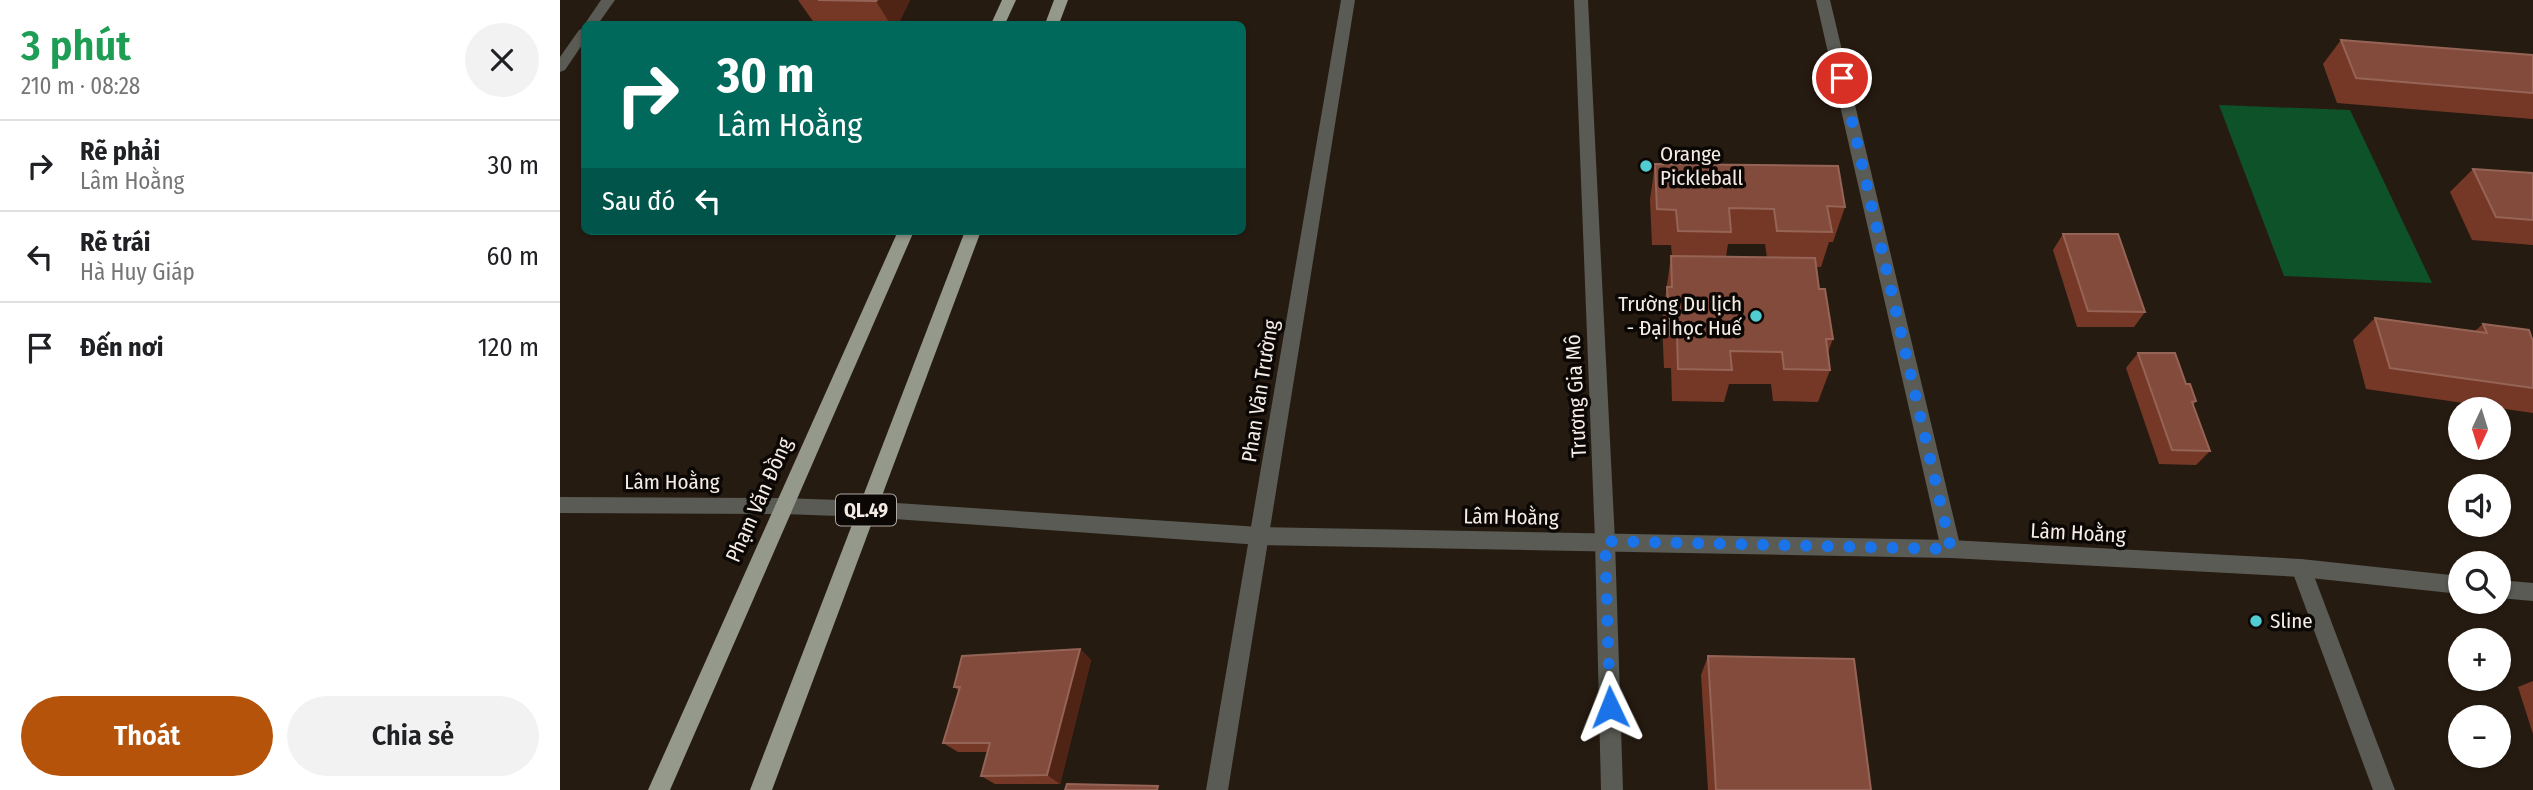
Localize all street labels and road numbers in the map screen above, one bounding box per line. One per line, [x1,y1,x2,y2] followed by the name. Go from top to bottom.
[1236,318,1284,464] street label: Phan Văn Trường
[1560,334,1592,458] street label: Trương Gia Mô
[720,434,798,566] street label: Phạm Văn Đồng
[624,469,720,495] street label: Lâm Hoằng
[836,495,896,526] road number: QL.49
[1463,503,1559,531] street label: Lâm Hoằng
[2030,518,2126,548] street label: Lâm Hoằng

